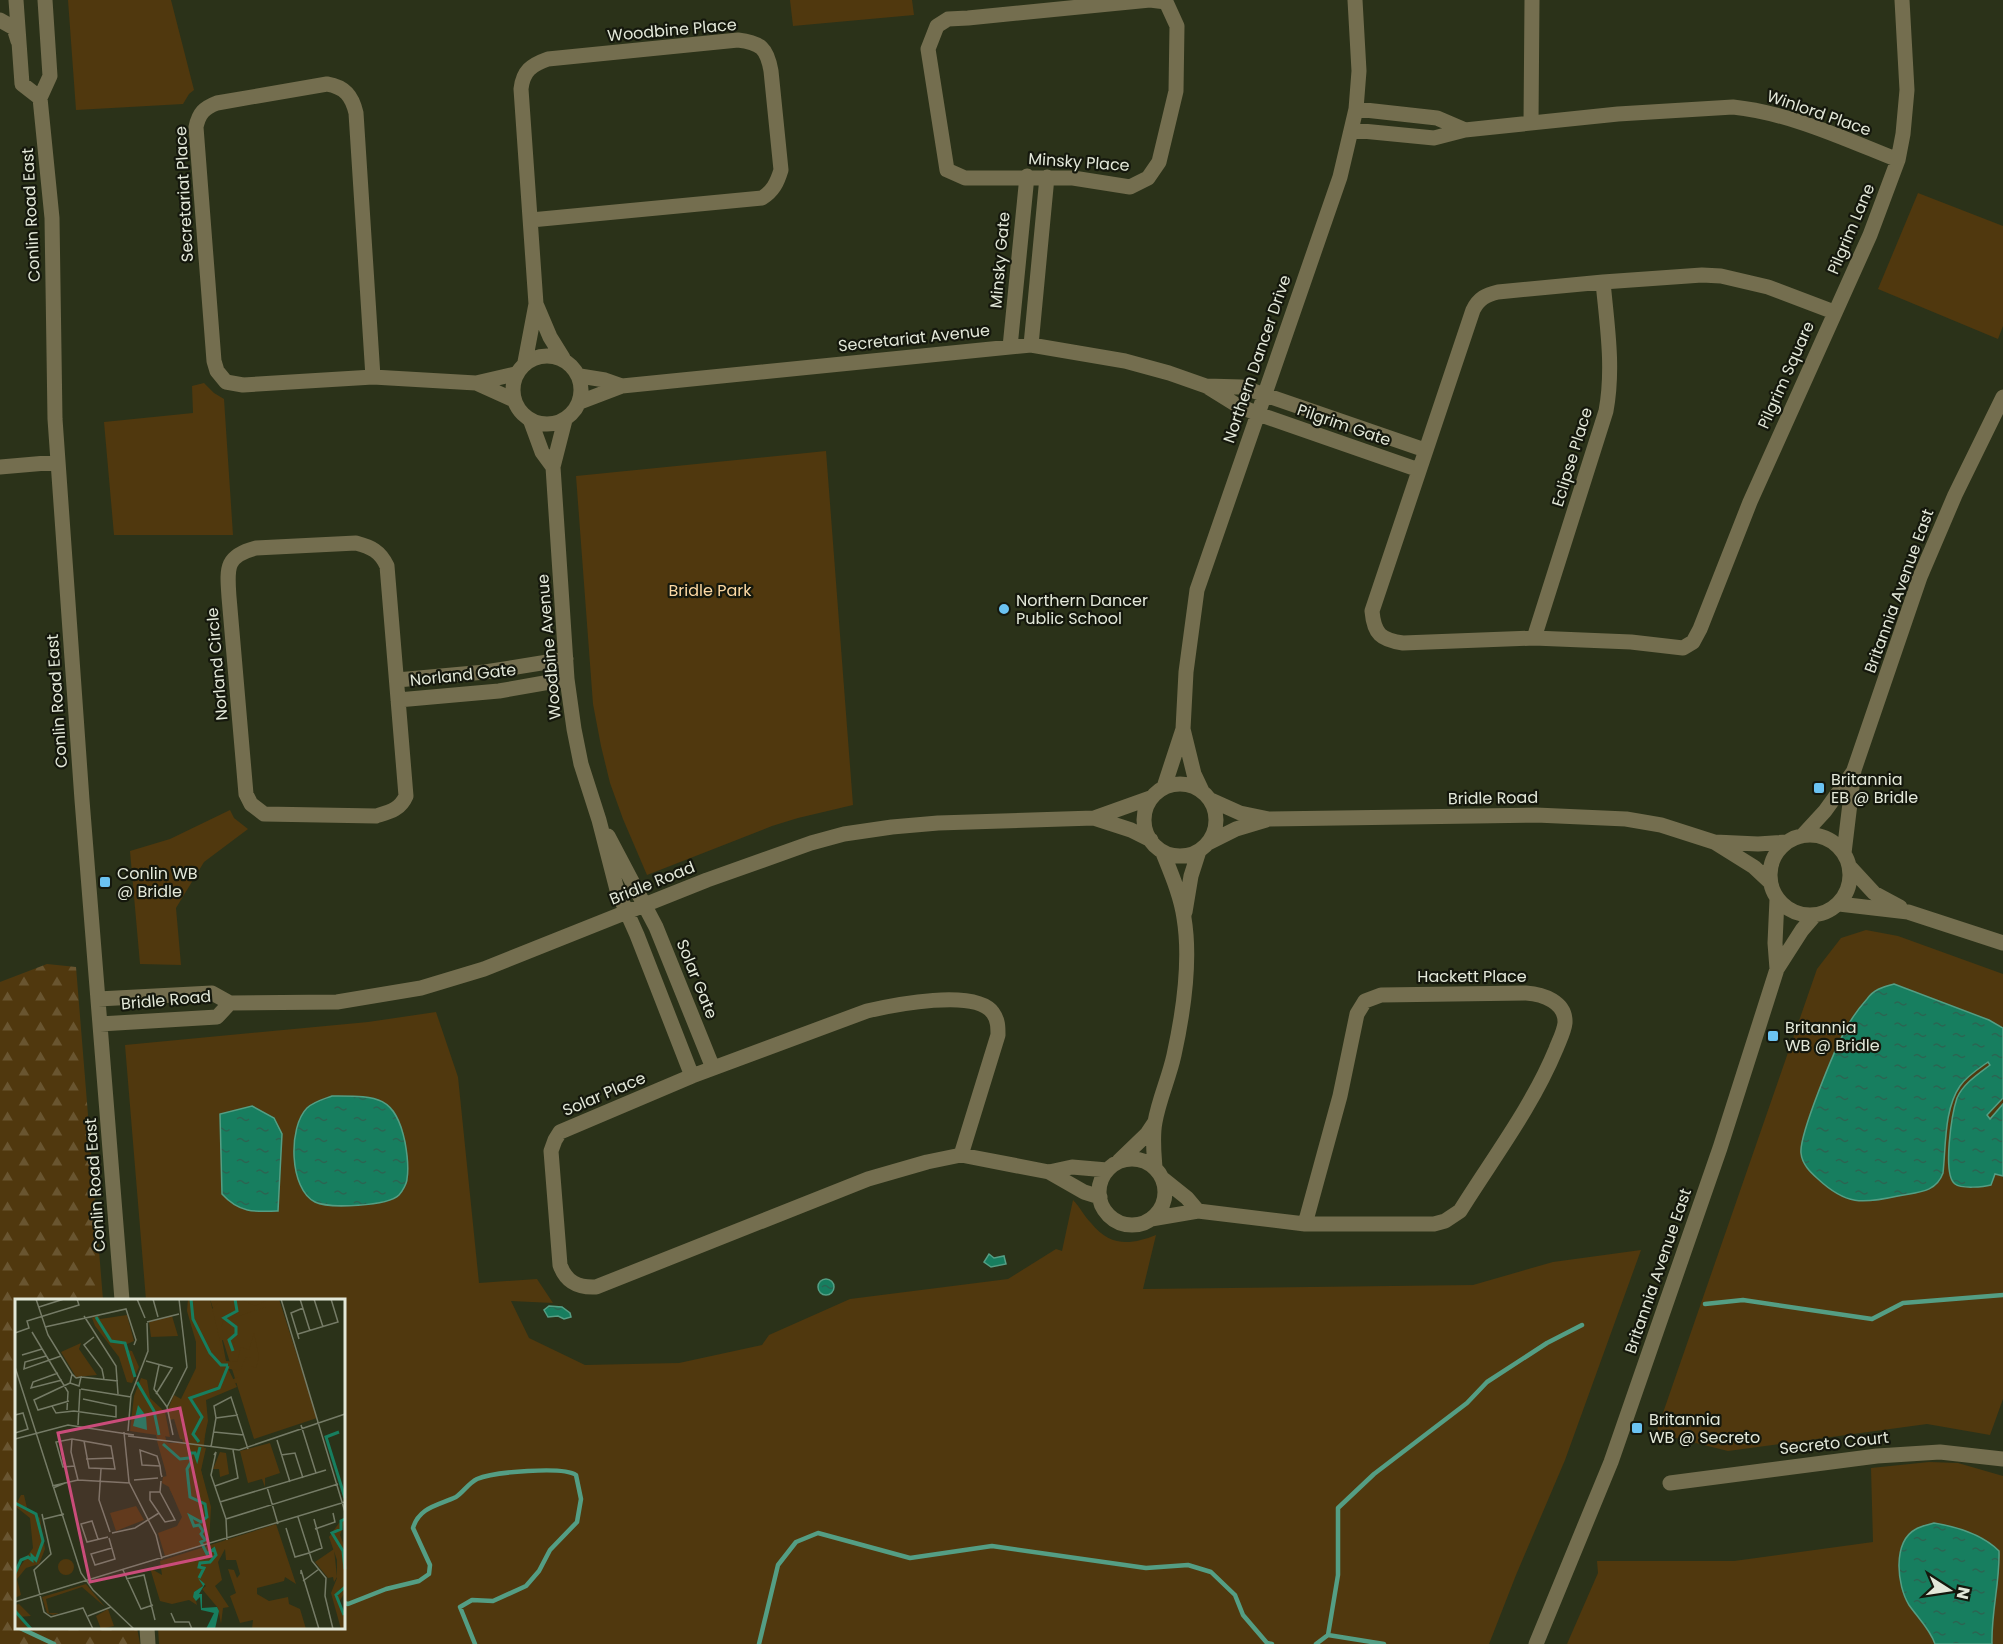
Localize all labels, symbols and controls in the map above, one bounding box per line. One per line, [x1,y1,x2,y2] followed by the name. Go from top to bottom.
[606,13,738,47] street label: Woodbine Place
[1764,84,1874,142] street label: Winlord Place
[169,125,199,263] street label: Secretariat Place
[16,147,46,283] street label: Conlin Road East
[1028,147,1130,177] street label: Minsky Place
[1822,180,1880,278] street label: Pilgrim Lane
[984,211,1016,309] street label: Minsky Gate
[1217,272,1297,446] street label: Northern Dancer Drive
[1752,317,1820,433] street label: Pilgrim Square
[837,319,991,357] street label: Secretariat Avenue
[1294,398,1394,452] street label: Pilgrim Gate
[1546,404,1598,510] street label: Eclipse Place
[1859,505,1940,676] street label: Britannia Avenue East
[531,573,567,721] street label: Woodbine Avenue
[669,579,752,602] park label: Bridle Park
[1016,589,1148,630] place label: Northern Dancer Public School
[997,602,1011,616] marker: Northern Dancer Public School
[201,606,233,721] street label: Norland Circle
[41,633,73,769] street label: Conlin Road East
[409,658,517,692] street label: Norland Gate
[1831,768,1918,809] place label: Britannia EB @ Bridle
[1812,781,1826,795] marker: Britannia EB @ Bridle
[1448,786,1538,810] street label: Bridle Road
[606,855,698,911] street label: Bridle Road
[117,862,198,903] place label: Conlin WB @ Bridle
[98,875,112,889] marker: Conlin WB @ Bridle
[671,936,723,1022] street label: Solar Gate
[1417,965,1527,988] street label: Hackett Place
[120,985,212,1015] street label: Bridle Road
[1785,1016,1880,1057] place label: Britannia WB @ Bridle
[1766,1029,1780,1043] marker: Britannia WB @ Bridle
[559,1066,649,1122] street label: Solar Place
[79,1117,111,1253] street label: Conlin Road East
[1619,1185,1697,1357] street label: Britannia Avenue East
[15,1299,345,1629] inset map
[1649,1408,1760,1449] place label: Britannia WB @ Secreto
[1630,1421,1644,1435] marker: Britannia WB @ Secreto
[1778,1426,1890,1460] street label: Secreto Court
[1919,1560,1979,1620] north arrow
[1951,1585,1976,1601] text: N

